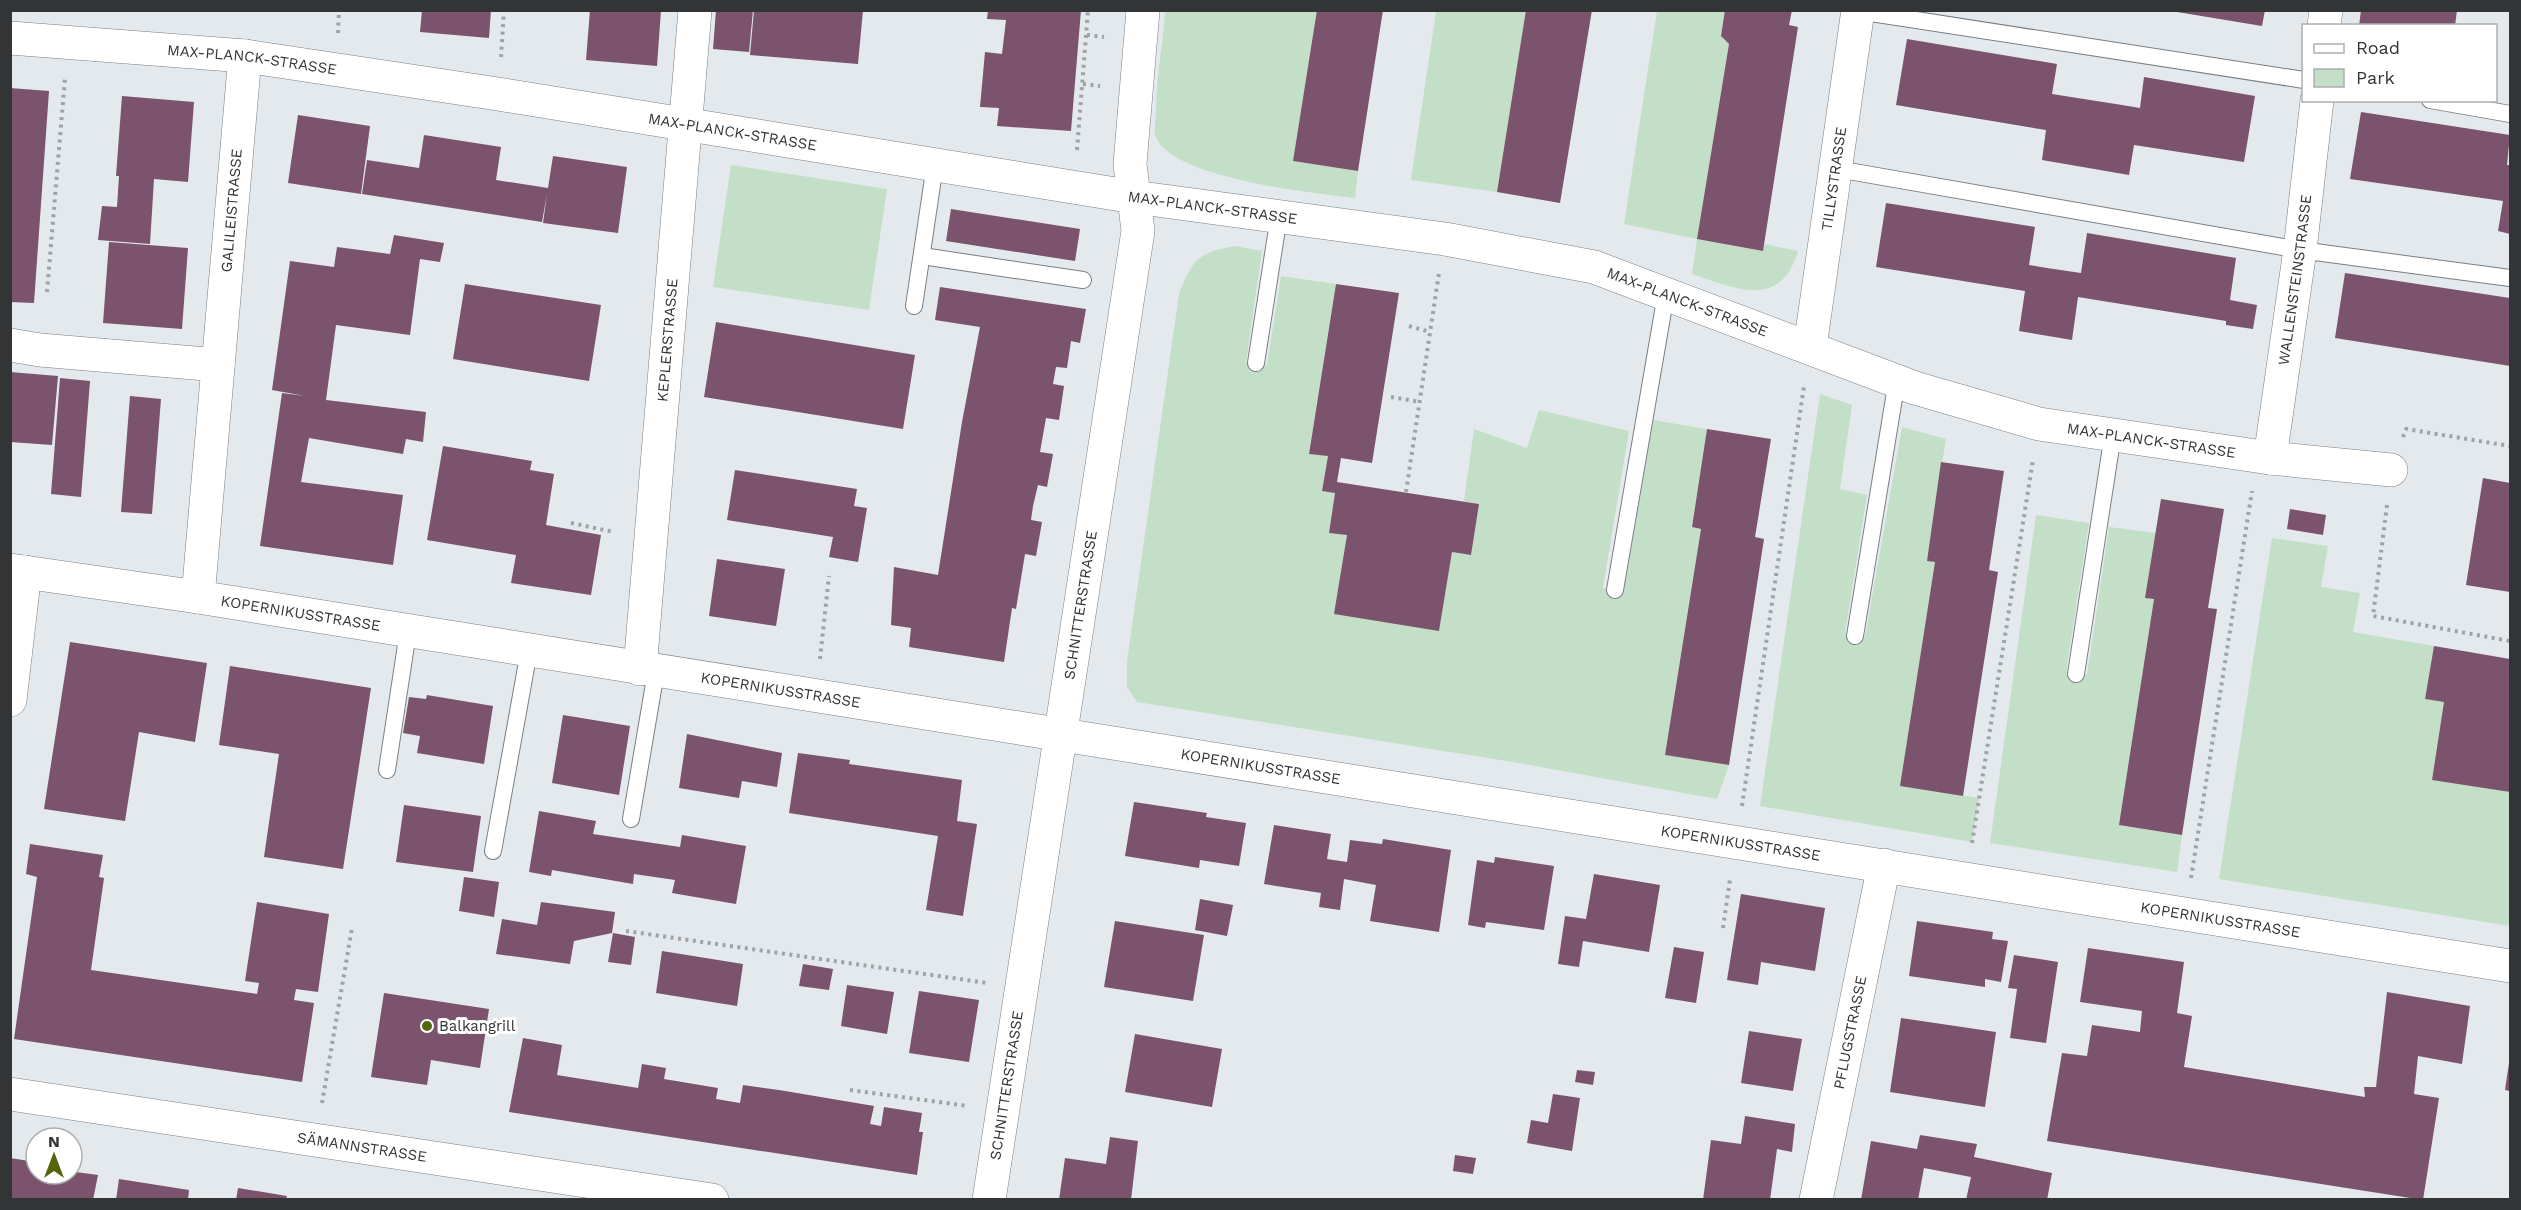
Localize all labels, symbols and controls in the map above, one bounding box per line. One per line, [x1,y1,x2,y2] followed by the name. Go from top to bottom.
[2302,24,2497,102] legend
[2356,37,2400,58] text: Road
[167,41,338,79] street label: MAX-PLANCK-STRASSE
[2356,67,2395,88] text: Park
[647,109,818,154] street label: MAX-PLANCK-STRASSE
[1818,126,1850,232] street label: TILLYSTRASSE
[217,148,246,273] street label: GALILEISTRASSE
[1127,187,1298,228] street label: MAX-PLANCK-STRASSE
[2274,193,2315,366] street label: WALLENSTEINSTRASSE
[1604,264,1770,341] street label: MAX-PLANCK-STRASSE
[653,278,682,403] street label: KEPLERSTRASSE
[2066,419,2237,462] street label: MAX-PLANCK-STRASSE
[1060,529,1101,681] street label: SCHNITTERSTRASSE
[219,592,382,635] street label: KOPERNIKUSSTRASSE
[699,668,862,712] street label: KOPERNIKUSSTRASSE
[1179,745,1342,788] street label: KOPERNIKUSSTRASSE
[1659,822,1822,865] street label: KOPERNIKUSSTRASSE
[2139,898,2302,941] street label: KOPERNIKUSSTRASSE
[1830,974,1870,1091] street label: PFLUGSTRASSE
[986,1009,1027,1161] street label: SCHNITTERSTRASSE
[439,1017,516,1035] place label: Balkangrill
[420,1019,434,1033] marker: Balkangrill
[24,1126,84,1186] north arrow
[296,1128,428,1166] street label: SÄMANNSTRASSE
[48,1132,60,1151] text: N

